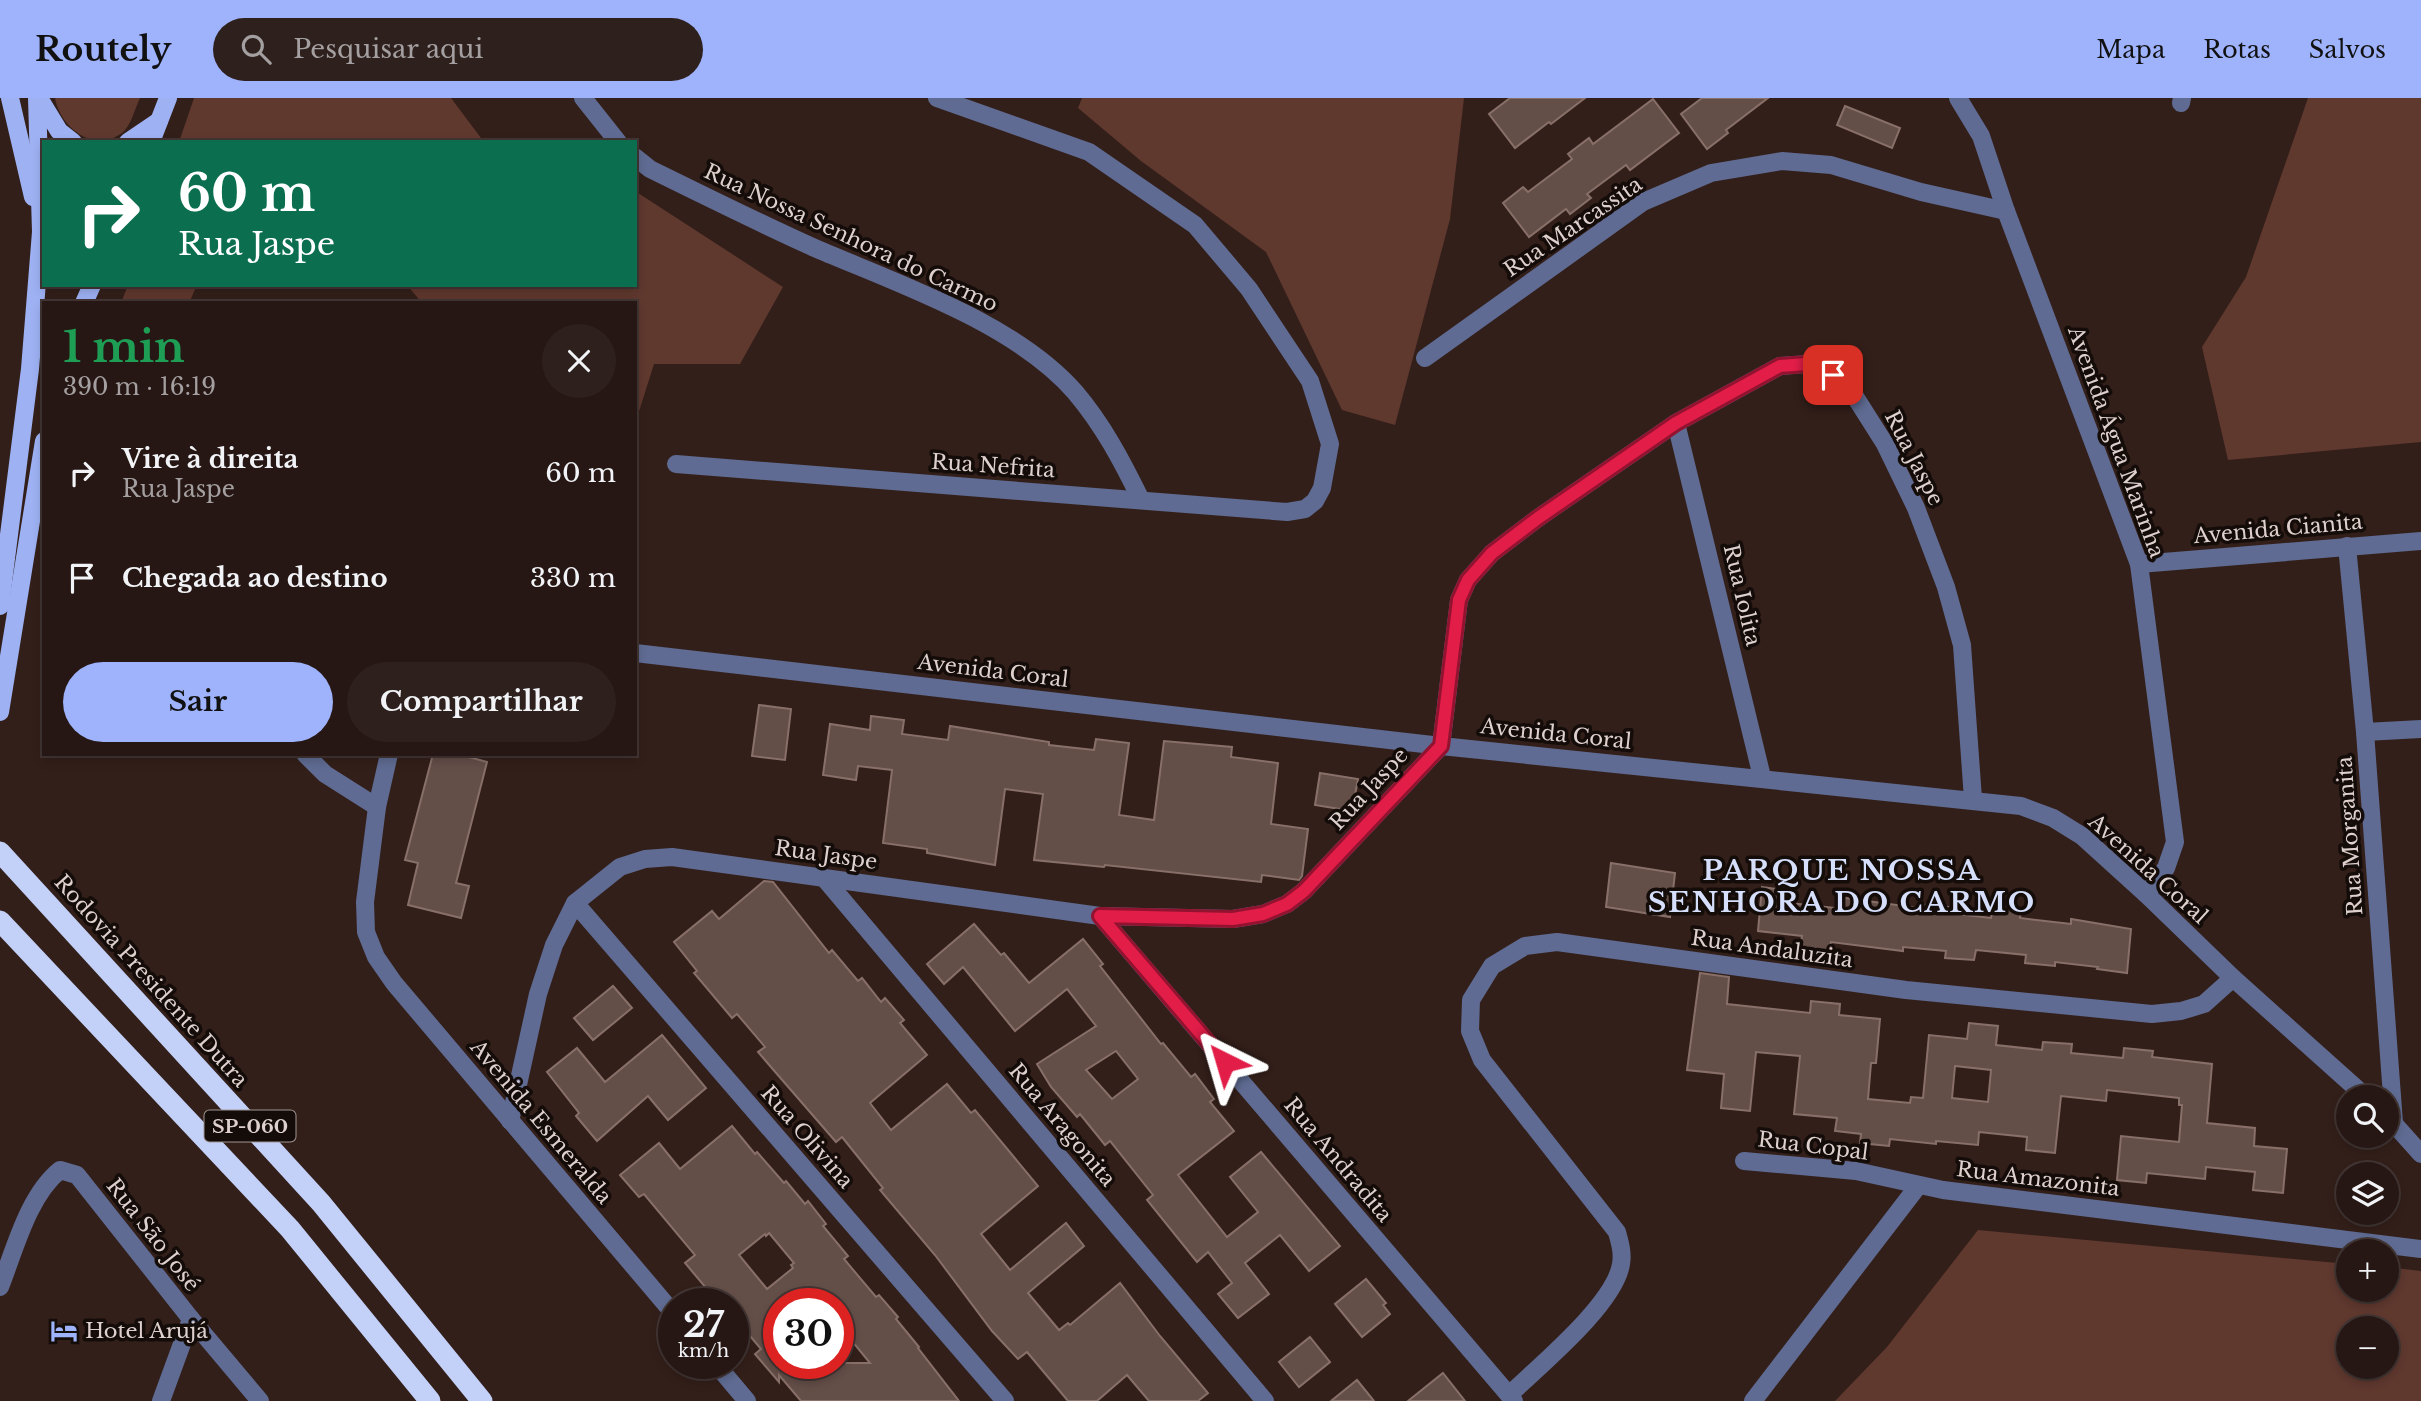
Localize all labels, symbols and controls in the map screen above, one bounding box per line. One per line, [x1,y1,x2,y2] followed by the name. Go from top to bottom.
[213,18,703,81] search box
[35,29,171,70] text: Routely
[237,30,275,68] icon: search
[293,33,483,65] text: Pesquisar aqui
[2096,35,2165,64] text: Mapa
[2203,35,2271,64] text: Rotas
[2309,35,2386,64] text: Salvos
[700,158,1002,318] street label: Rua Nossa Senhora do Carmo
[178,163,315,224] text: 60 m
[63,168,154,259] icon: right
[1499,171,1647,283] street label: Rua Marcassita
[178,224,335,264] text: Rua Jaspe
[63,321,185,373] text: 1 min
[2062,322,2170,562] street label: Avenida Água Marinha
[542,324,616,398] button: close
[1803,345,1863,405] pin
[1814,356,1852,394] icon: arrive
[63,373,216,401] text: 390 m · 16:19
[1879,406,1949,510] street label: Rua Jaspe
[122,443,298,475] text: Vire à direita
[930,449,1056,483] street label: Rua Nefrita
[63,454,101,492] icon: right
[545,457,616,489] text: 60 m
[122,475,235,503] text: Rua Jaspe
[2191,509,2364,549] street label: Avenida Cianita
[1718,542,1766,649] street label: Rua Iolita
[63,559,101,597] icon: arrive
[122,562,388,594] text: Chegada ao destino
[530,562,616,594] text: 330 m
[915,649,1070,693] street label: Avenida Coral
[63,662,333,742] button: Sair
[347,662,616,742] button: Compartilhar
[1478,713,1633,755] street label: Avenida Coral
[1324,742,1414,836] street label: Rua Jaspe
[2331,755,2369,916] street label: Rua Morganita
[2082,808,2213,930] street label: Avenida Coral
[773,835,879,875] street label: Rua Jaspe
[1648,853,2036,920] district label: PARQUE NOSSA SENHORA DO CARMO
[49,869,254,1093] street label: Rodovia Presidente Dutra
[1689,925,1855,973] street label: Rua Andaluzita
[1188,1025,1262,1099] position arrow
[464,1034,617,1210] street label: Avenida Esmeralda
[1003,1058,1121,1192] street label: Rua Aragonita
[755,1080,859,1194] street label: Rua Olivina
[2336,1085,2399,1379] map controls
[2336,1085,2399,1148] button: search
[1278,1092,1398,1228] street label: Rua Andradita
[204,1110,296,1142] road number: SP-060
[1756,1126,1870,1166] street label: Rua Copal
[1955,1156,2121,1202] street label: Rua Amazonita
[2336,1162,2399,1225] button: layers
[101,1173,205,1297] street label: Rua São José
[2336,1239,2399,1302] button: +
[763,1288,854,1379] speed limit sign: 30
[683,1303,724,1346] text: 27
[49,1316,79,1346] hotel icon: Hotel Arujá
[2336,1316,2399,1379] button: −
[85,1318,208,1344] place label: Hotel Arujá
[678,1340,729,1362] text: km/h

